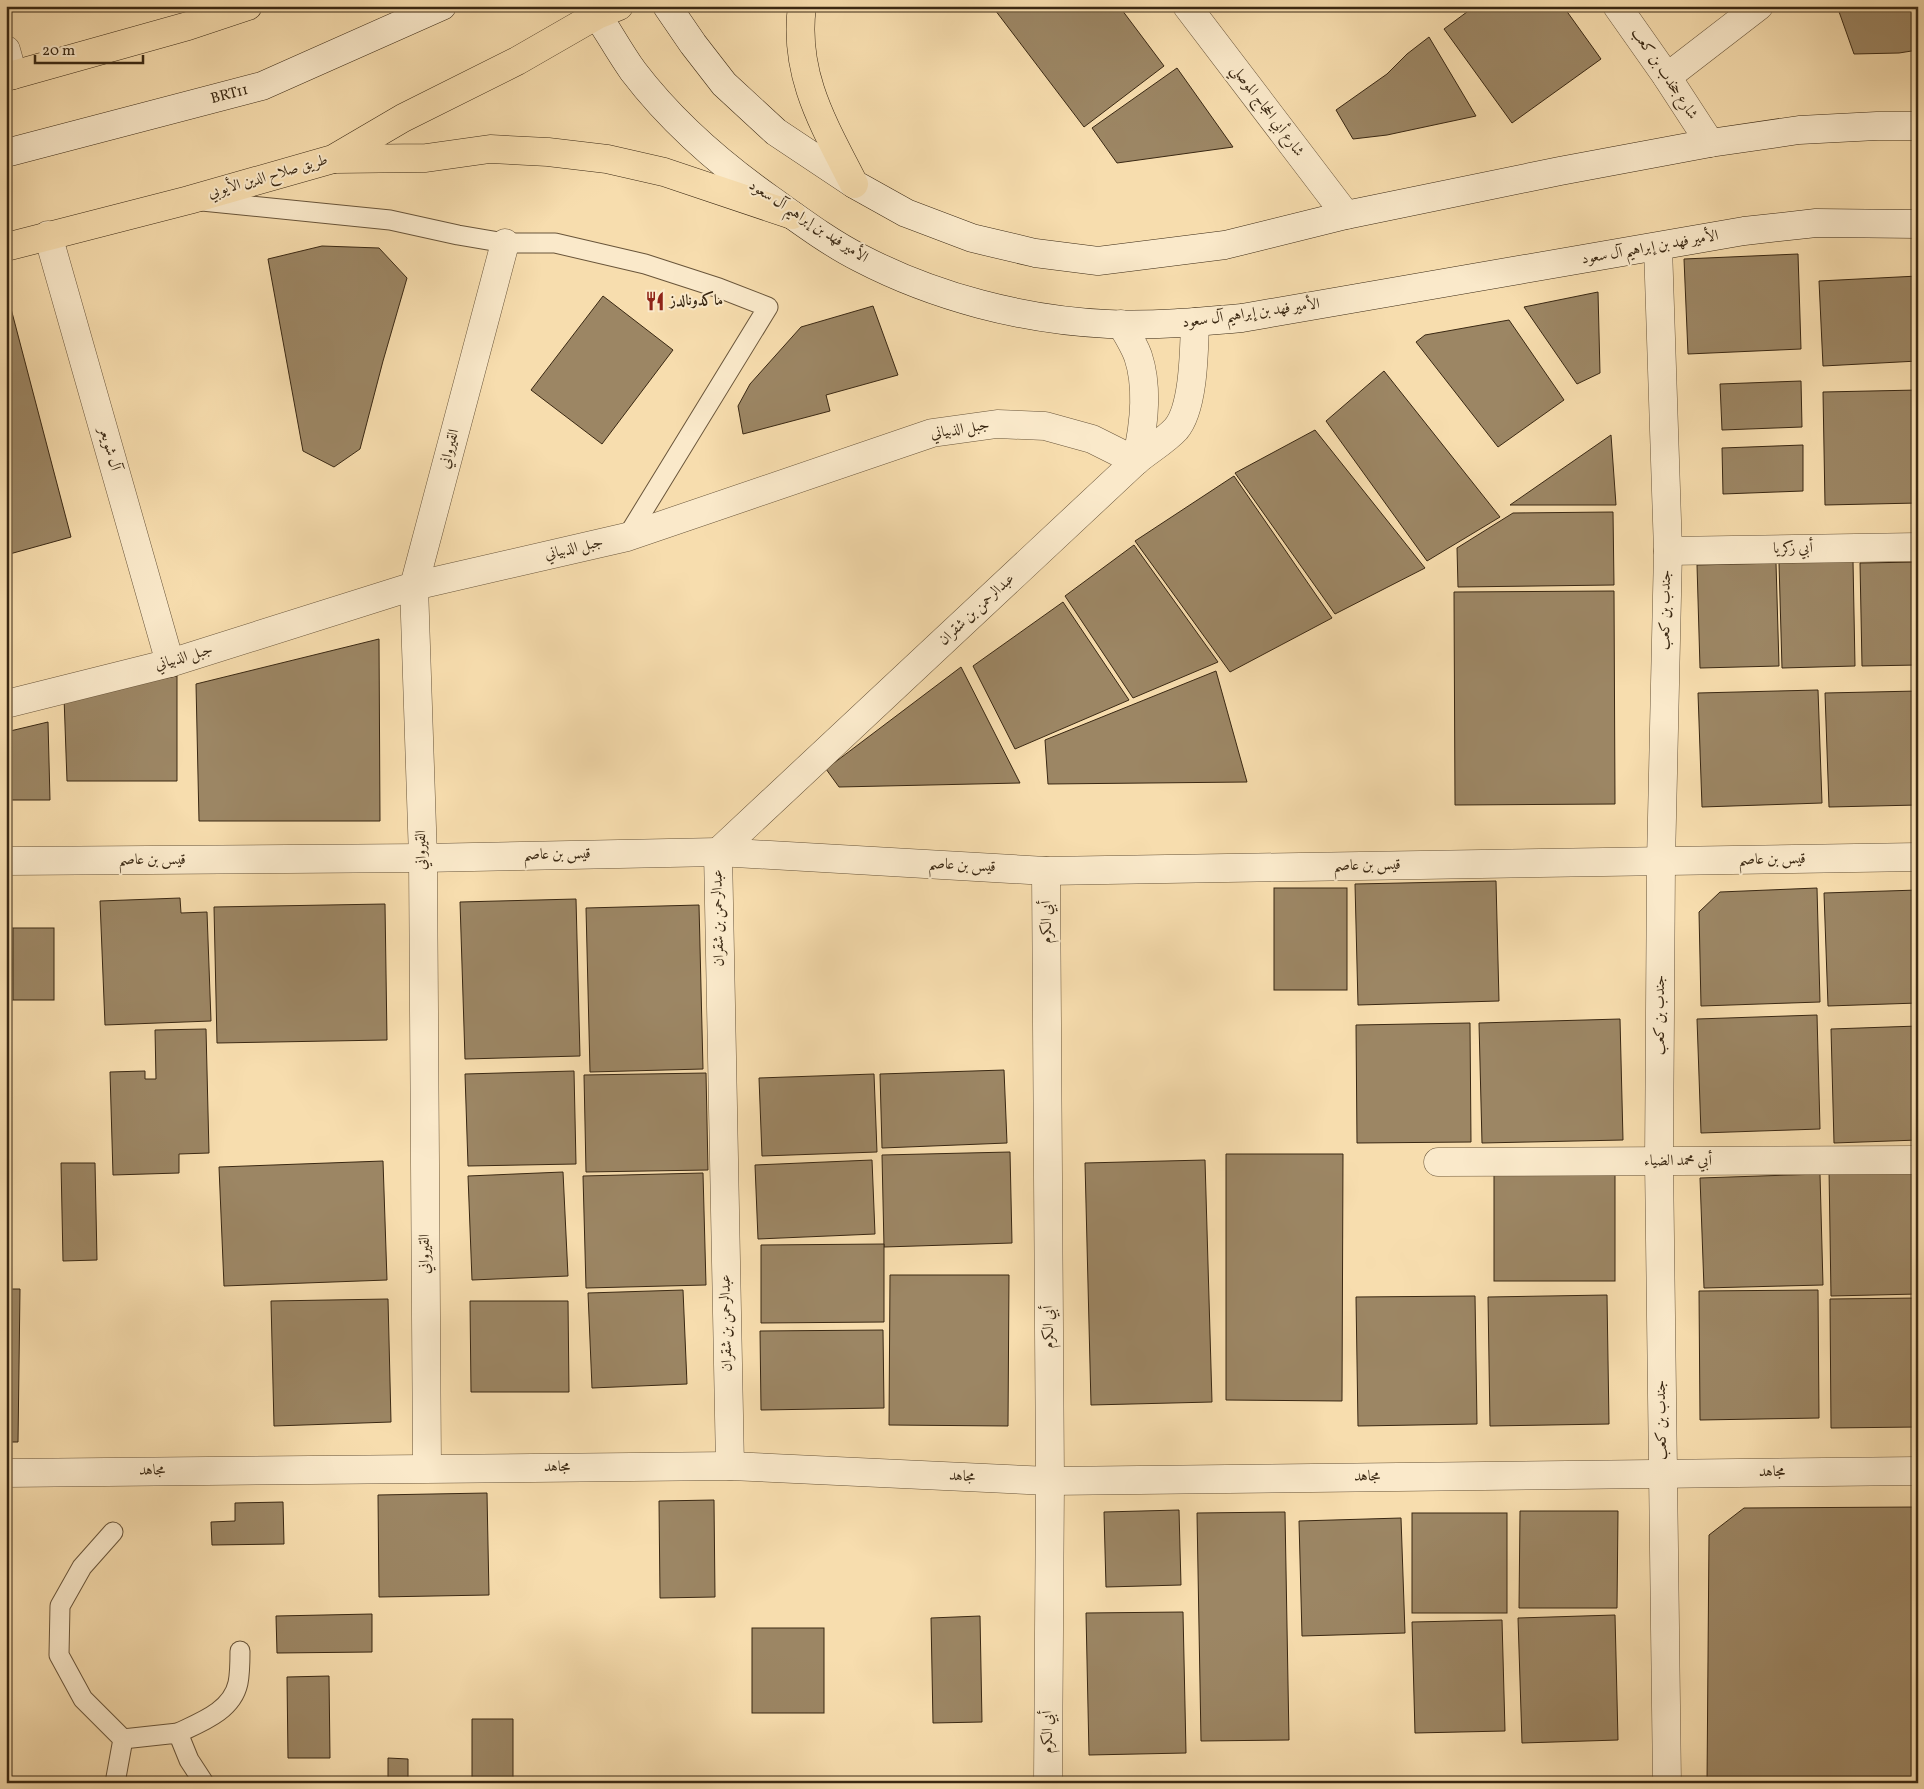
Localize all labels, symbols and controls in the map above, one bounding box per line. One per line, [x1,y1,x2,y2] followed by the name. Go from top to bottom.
[1625,24,1702,125] street label: شارع جخدب بن كعب
[35,32,142,64] scale bar
[42,41,75,62] text: 20 m
[1224,59,1310,163] street label: شارع أبي الحجاج الموصلي
[208,80,251,109] street label: BRT11
[205,148,331,205] street label: طريق صلاح الدين الأيوبي
[742,174,873,271] street label: الأمير فهد بن إبراهيم آل سعود
[1579,224,1721,273] street label: الأمير فهد بن إبراهيم آل سعود
[644,290,666,312] restaurant icon: ماكدونالدز
[668,291,723,312] place label: ماكدونالدز
[1181,292,1322,337] street label: الأمير فهد بن إبراهيم آل سعود
[929,415,991,445] street label: جبل الذبياني
[92,423,126,475] street label: آل شويعر
[435,427,465,471] street label: القيرواني
[543,532,605,566] street label: جبل الذبياني
[1773,536,1814,560] street label: أبي زكريا
[934,569,1020,651] street label: عبدالرحمن بن شقران
[1655,570,1677,650] street label: جندب بن كعب
[153,640,215,676] street label: جبل الذبياني
[411,830,433,870] street label: القيرواني
[523,844,591,869] street label: قيس بن عاصم
[1738,849,1806,874] street label: قيس بن عاصم
[118,850,186,874] street label: قيس بن عاصم
[928,854,996,881] street label: قيس بن عاصم
[1333,855,1401,880] street label: قيس بن عاصم
[708,869,730,967] street label: عبدالرحمن بن شقران
[1035,900,1059,943] street label: أبي الكرم
[1650,975,1671,1055] street label: جندب بن كعب
[1644,1149,1713,1172] street label: أبي محمد الضياء
[415,1234,436,1274] street label: القيرواني
[716,1274,738,1372] street label: عبدالرحمن بن شقران
[1037,1305,1061,1348] street label: أبي الكرم
[1651,1380,1673,1460] street label: جندب بن كعب
[544,1457,570,1478] street label: مجاهد
[139,1460,165,1482] street label: مجاهد
[1759,1462,1785,1483] street label: مجاهد
[948,1466,976,1488] street label: مجاهد
[1354,1466,1380,1488] street label: مجاهد
[1036,1710,1060,1753] street label: أبي الكرم

